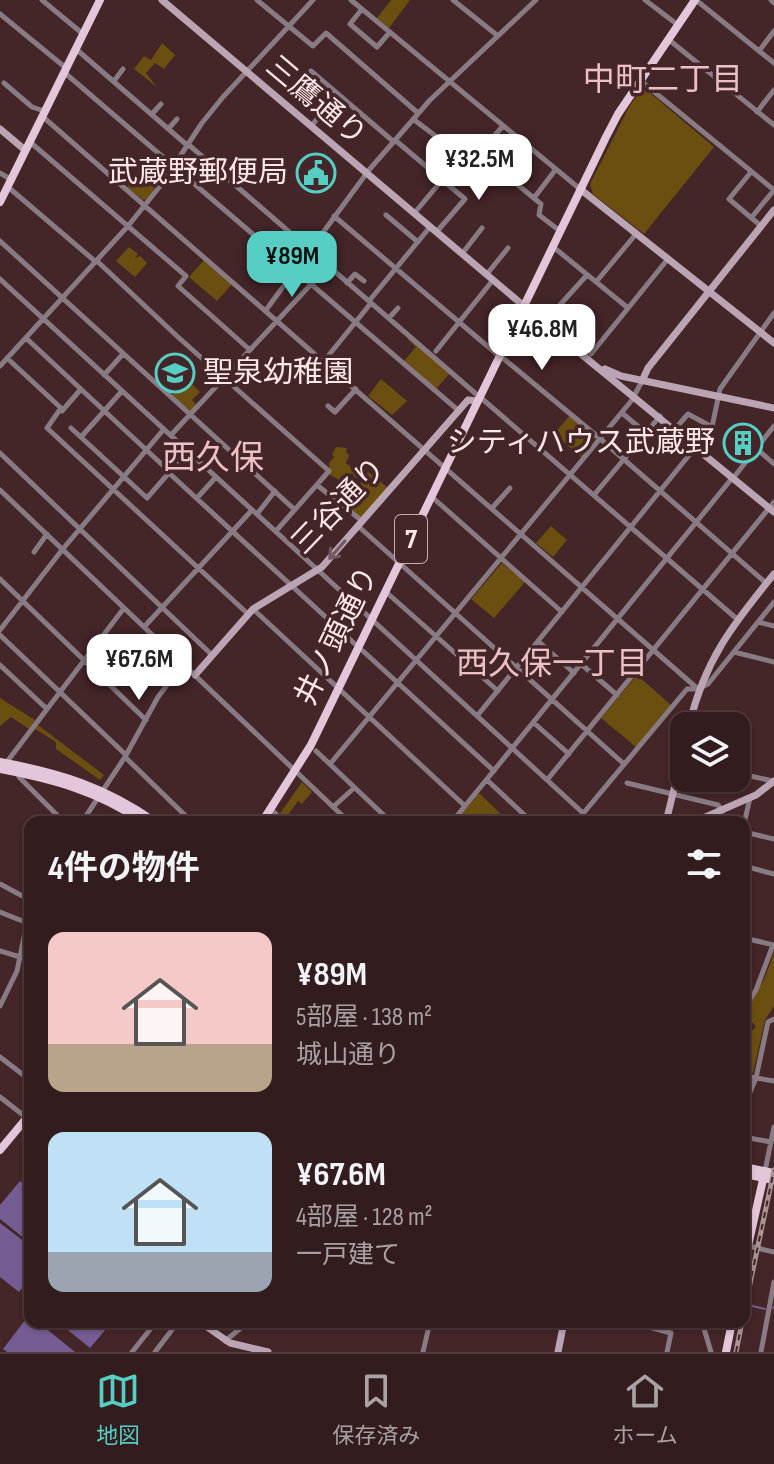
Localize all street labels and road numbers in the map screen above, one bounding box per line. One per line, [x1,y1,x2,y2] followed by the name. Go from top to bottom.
[258,49,374,153] street label: 三鷹通り
[284,450,394,562] street label: 三谷通り
[395,515,427,563] road number: 7
[288,561,386,711] street label: 井ノ頭通り

